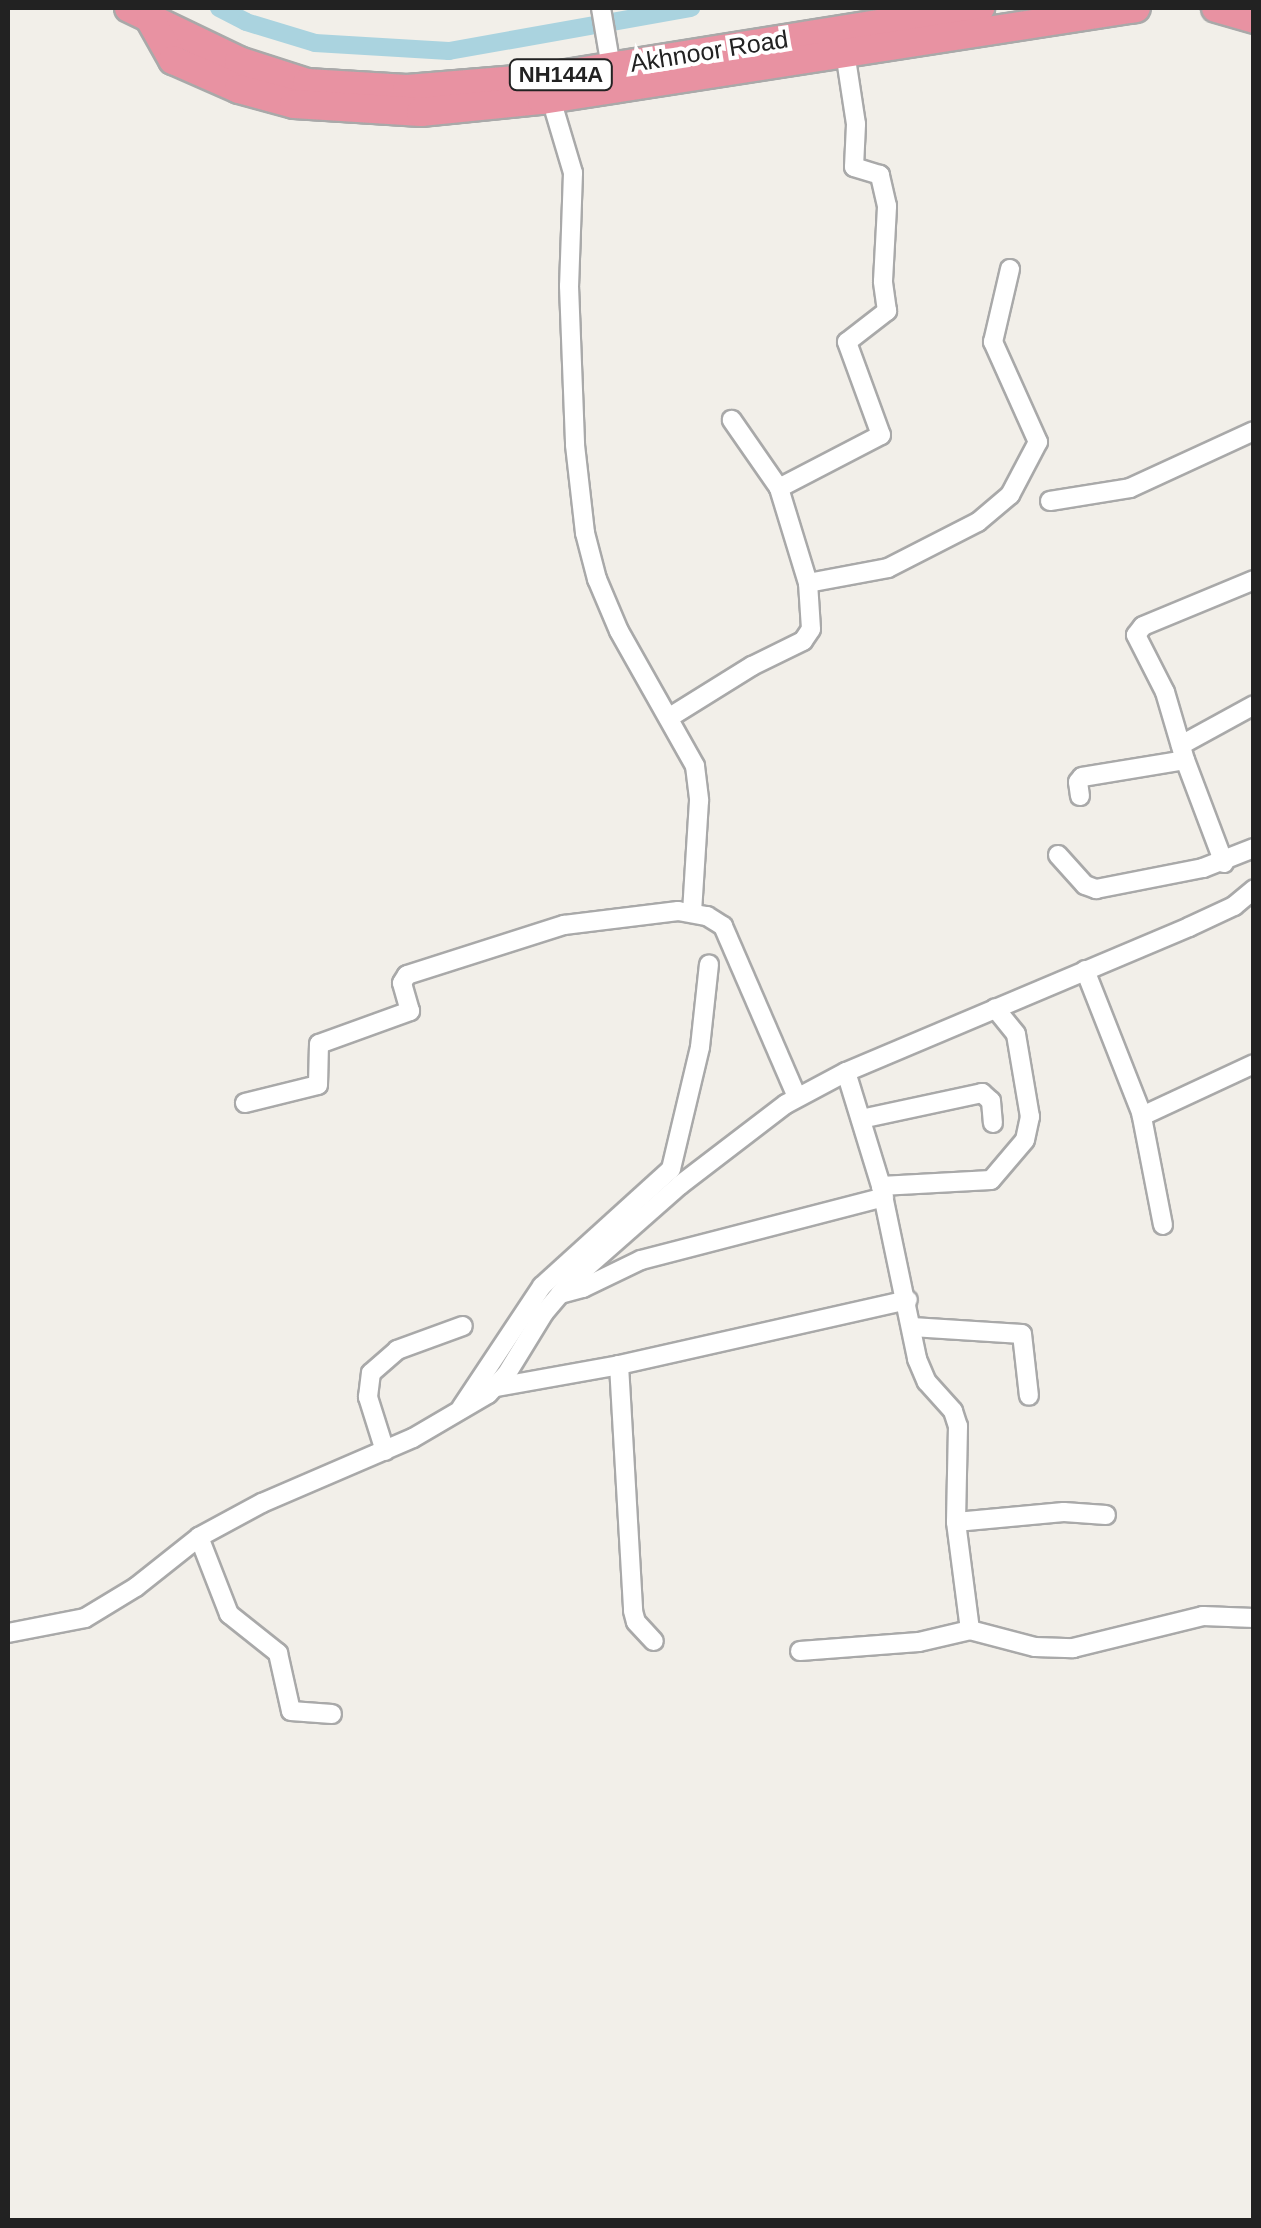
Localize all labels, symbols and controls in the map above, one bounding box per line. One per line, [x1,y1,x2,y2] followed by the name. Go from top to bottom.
[628,24,790,78] street label: Akhnoor Road
[508,58,614,92] road number: NH144A

